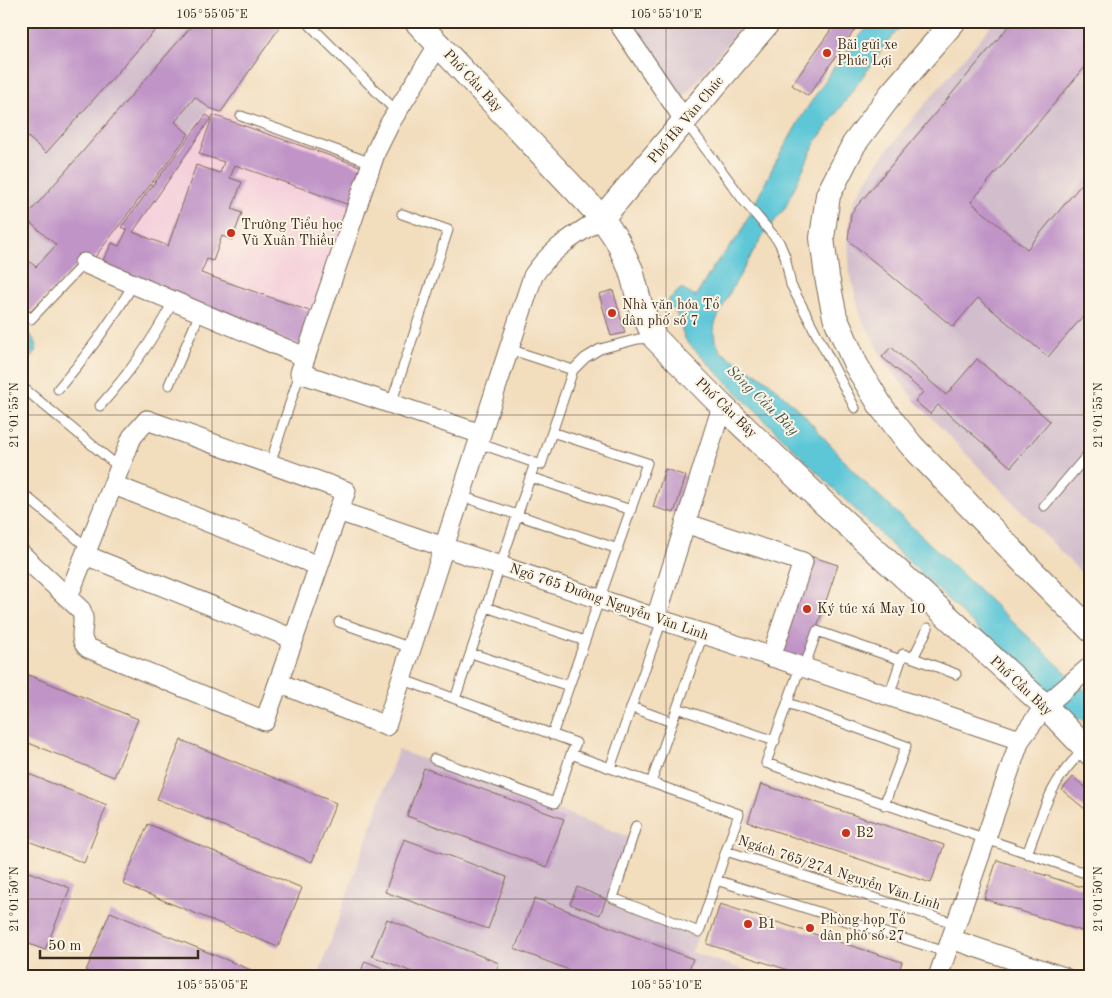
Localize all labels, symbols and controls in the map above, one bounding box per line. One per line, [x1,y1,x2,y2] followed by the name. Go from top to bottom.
[176,8,248,21] text: 105°55'05"E
[630,8,702,21] text: 105°55'10"E
[837,38,897,68] place label: Bãi gửi xe Phúc Lợi
[441,46,507,115] street label: Phố Cầu Bây
[821,47,833,59] marker: Bãi gửi xe Phúc Lợi
[645,73,726,166] street label: Phố Hà Văn Chúc
[241,216,342,248] place label: Trường Tiểu học Vũ Xuân Thiều
[225,227,237,239] marker: Trường Tiểu học Vũ Xuân Thiều
[622,296,719,328] place label: Nhà văn hóa Tổ dân phố số 7
[606,307,618,319] marker: Nhà văn hóa Tổ dân phố số 7
[723,362,802,439] water label: Sông Cầu Bây
[693,374,761,441] street label: Phố Cầu Bây
[8,382,21,448] text: 21°01'55"N
[1092,382,1105,448] text: 21°01'55"N
[508,560,711,643] street label: Ngõ 765 Đường Nguyễn Văn Linh
[817,602,925,616] place label: Ký túc xá May 10
[801,603,813,615] marker: Ký túc xá May 10
[987,652,1057,719] street label: Phố Cầu Bây
[856,826,874,840] place label: B2
[840,827,852,839] marker: B2
[736,833,943,913] street label: Ngách 765/27A Nguyễn Văn Linh
[8,866,21,932] text: 21°01'50"N
[1092,866,1105,932] text: 21°01'50"N
[820,911,906,943] place label: Phòng họp Tổ dân phố số 27
[758,917,776,931] place label: B1
[742,918,754,930] marker: B1
[804,922,816,934] marker: Phòng họp Tổ dân phố số 27
[40,928,198,960] scale bar
[48,939,82,954] text: 50 m
[176,979,248,992] text: 105°55'05"E
[630,979,702,992] text: 105°55'10"E

